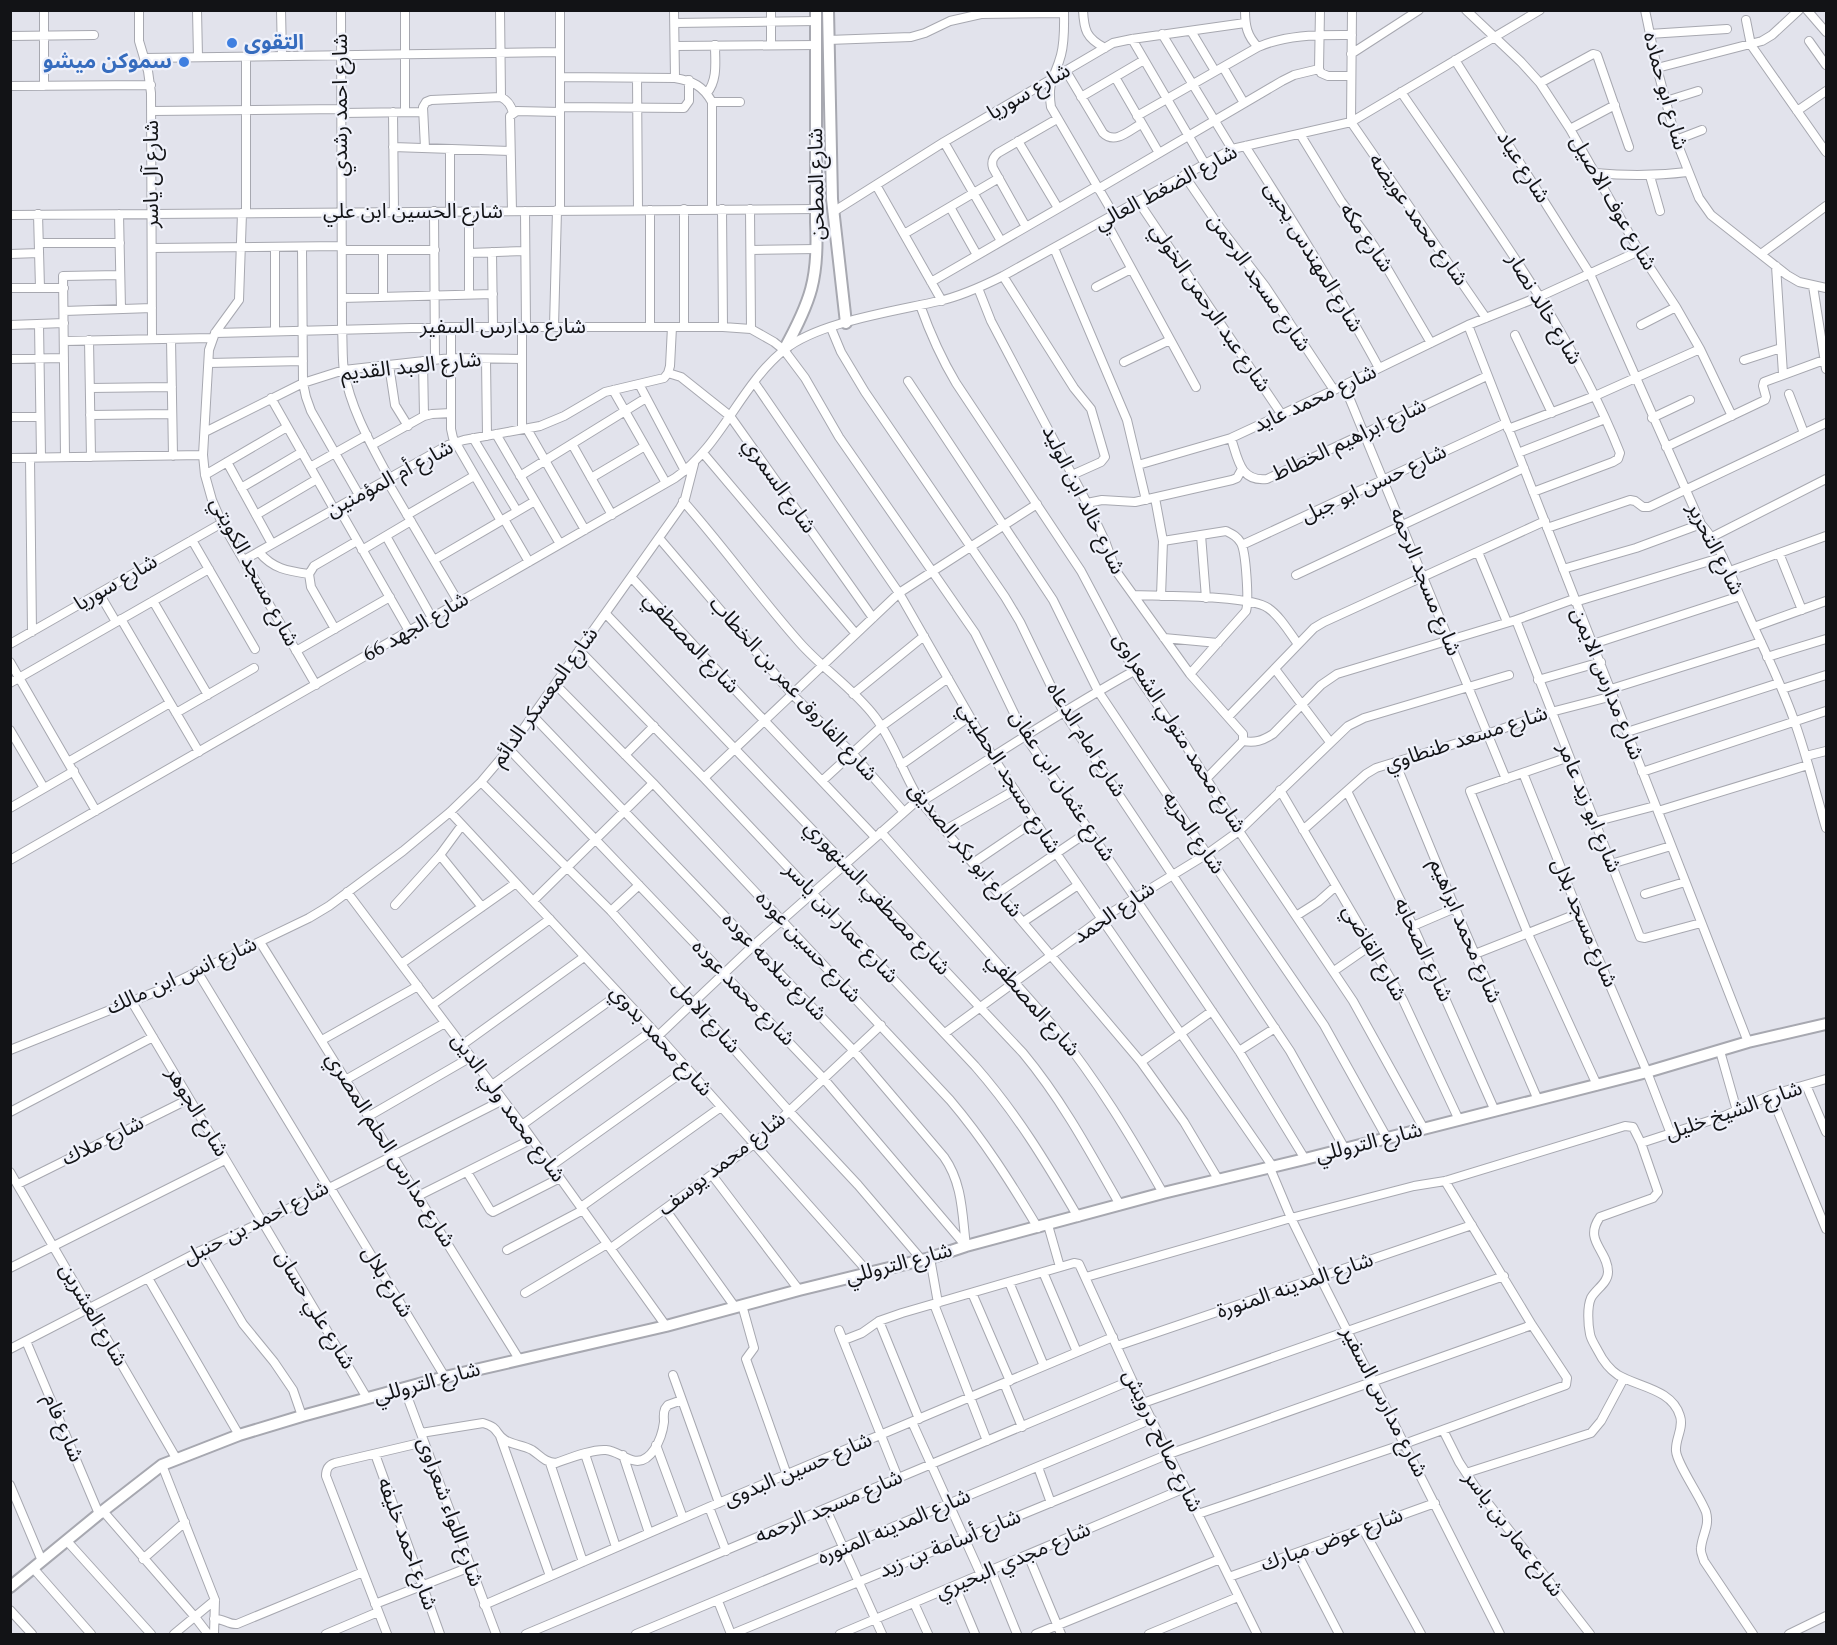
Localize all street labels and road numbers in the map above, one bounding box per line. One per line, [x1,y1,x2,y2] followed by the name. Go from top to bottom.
[1634,28,1696,154] street label: شارع ابو حماده
[325,34,357,176] street label: شارع احمد رشدي
[981,55,1077,129] street label: شارع سوريا
[136,120,168,229] street label: شارع آل ياسر
[1488,124,1558,210] street label: شارع عياد
[800,128,834,240] street label: شارع المطحن
[1561,129,1665,277] street label: شارع عوف الاصيل
[1088,137,1244,239] street label: شارع الضغط العالي
[1360,147,1476,293] street label: شارع محمد عويضه
[1255,175,1371,339] street label: شارع المهندس يحيى
[323,196,503,228] street label: شارع الحسين ابن علي
[1331,197,1401,279] street label: شارع مكه
[1199,207,1319,359] street label: شارع مسجد الرحمن
[1141,217,1279,399] street label: شارع عبد الرحمن الخولي
[1497,246,1590,371] street label: شارع خالد نصار
[419,311,586,343] street label: شارع مدارس السفير
[339,344,483,390] street label: شارع العبد القديم
[1248,356,1382,442] street label: شارع محمد عايد
[1266,390,1432,490] street label: شارع ابراهيم الخطاط
[1033,420,1133,580] street label: شارع خالد ابن الوليد
[734,431,824,541] street label: شارع السمري
[320,432,460,526] street label: شارع أم المؤمنين
[1296,436,1452,532] street label: شارع حسن ابو جبل
[201,491,307,653] street label: شارع مسجد الكويتي
[1678,496,1752,601] street label: شارع التحرير
[1381,503,1469,661] street label: شارع مسجد الرحمه
[68,546,164,620] street label: شارع سوريا
[357,584,475,670] street label: شارع الجهد 66
[635,585,747,701] street label: شارع المصطفي
[701,589,885,789] street label: شارع الفاروق عمر بن الخطاب
[1562,603,1652,765] street label: شارع مدارس الايمن
[483,620,607,774] street label: شارع المعسكر الدائم
[1104,626,1254,840] street label: شارع محمد متولي الشعراوى
[1038,676,1134,804] street label: شارع امام الدعاه
[949,696,1069,860] street label: شارع مسجد الحطيني
[1380,697,1552,781] street label: شارع مسعد طنطاوي
[1001,704,1123,868] street label: شارع عثمان ابن عفان
[1548,737,1630,878] street label: شارع ابو زيد عامر
[900,775,1030,925] street label: شارع ابو بكر الصديق
[1153,785,1233,881] street label: شارع الحريه
[796,813,958,983] street label: شارع مصطفي السنهوري
[1542,853,1626,993] street label: شارع مسجد بلال
[775,854,906,991] street label: شارع عمار ابن ياسر
[1420,854,1510,1008] street label: شارع محمد ابراهيم
[1066,874,1162,952] street label: شارع الحمد
[747,883,869,1011] street label: شارع حسين عوده
[1385,893,1461,1007] street label: شارع الصحابه
[1333,898,1415,1008] street label: شارع القاضي
[714,905,834,1029] street label: شارع سلامه عوده
[102,928,262,1024] street label: شارع انس ابن مالك
[684,932,802,1054] street label: شارع محمد عوده
[978,946,1088,1064] street label: شارع المصطفي
[664,973,748,1061] street label: شارع الامل
[602,978,720,1104] street label: شارع محمد بدوي
[443,1027,573,1189] street label: شارع محمد ولي الدين
[317,1046,463,1254] street label: شارع مدارس الحلم المصري
[157,1060,237,1163] street label: شارع الجوهر
[1661,1073,1807,1149] street label: شارع الشيخ خليل
[651,1104,793,1224] street label: شارع محمد يوسف
[56,1107,150,1175] street label: شارع ملاك
[1312,1114,1426,1172] street label: شارع التروللي
[177,1172,335,1274] street label: شارع احمد بن حنبل
[842,1234,956,1294] street label: شارع التروللي
[353,1240,421,1324] street label: شارع بلال
[267,1244,363,1376] street label: شارع علي حسان
[1212,1244,1378,1328] street label: شارع المدينه المنورة
[50,1257,136,1373] street label: شارع العشرين
[1332,1320,1436,1483] street label: شارع مدارس السفير
[370,1353,484,1413] street label: شارع التروللي
[1114,1364,1210,1518] street label: شارع صالح درويش
[34,1389,92,1467] street label: شارع فام
[719,1424,877,1516] street label: شارع حسين البدوى
[408,1433,492,1591] street label: شارع اللواء شعراوى
[750,1462,908,1552] street label: شارع مسجد الرحمه
[1454,1463,1571,1604] street label: شارع عمار بن ياسر
[368,1473,446,1615] street label: شارع احمد خليفه
[812,1480,976,1574] street label: شارع المدينه المنوره
[1256,1499,1408,1581] street label: شارع عوض مبارك
[874,1501,1026,1587] street label: شارع أسامة بن زيد
[930,1514,1096,1608] street label: شارع مجدي البحيري

